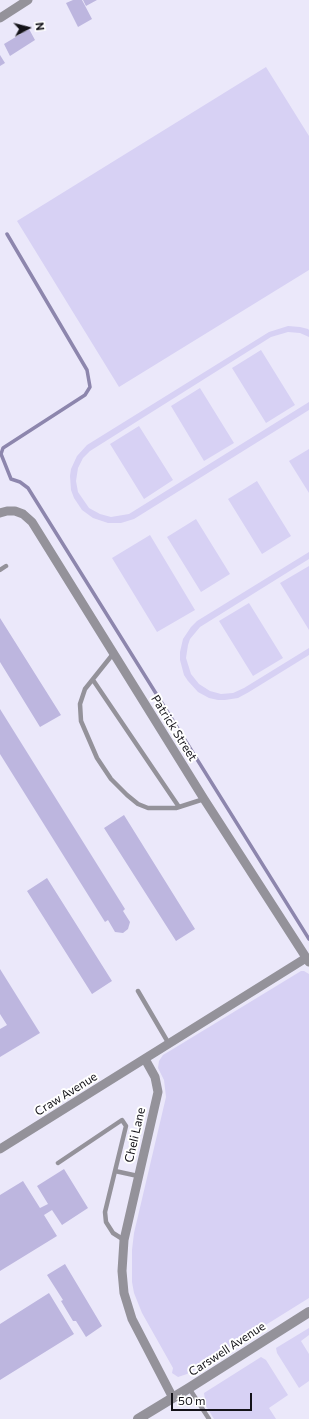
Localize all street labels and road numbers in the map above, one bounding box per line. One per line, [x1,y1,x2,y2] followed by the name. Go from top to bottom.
[148,692,200,764] street label: Patrick Street
[32,1069,100,1119] street label: Craw Avenue
[122,1106,148,1164] street label: Cheli Lane
[186,1319,268,1379] street label: Carswell Avenue

